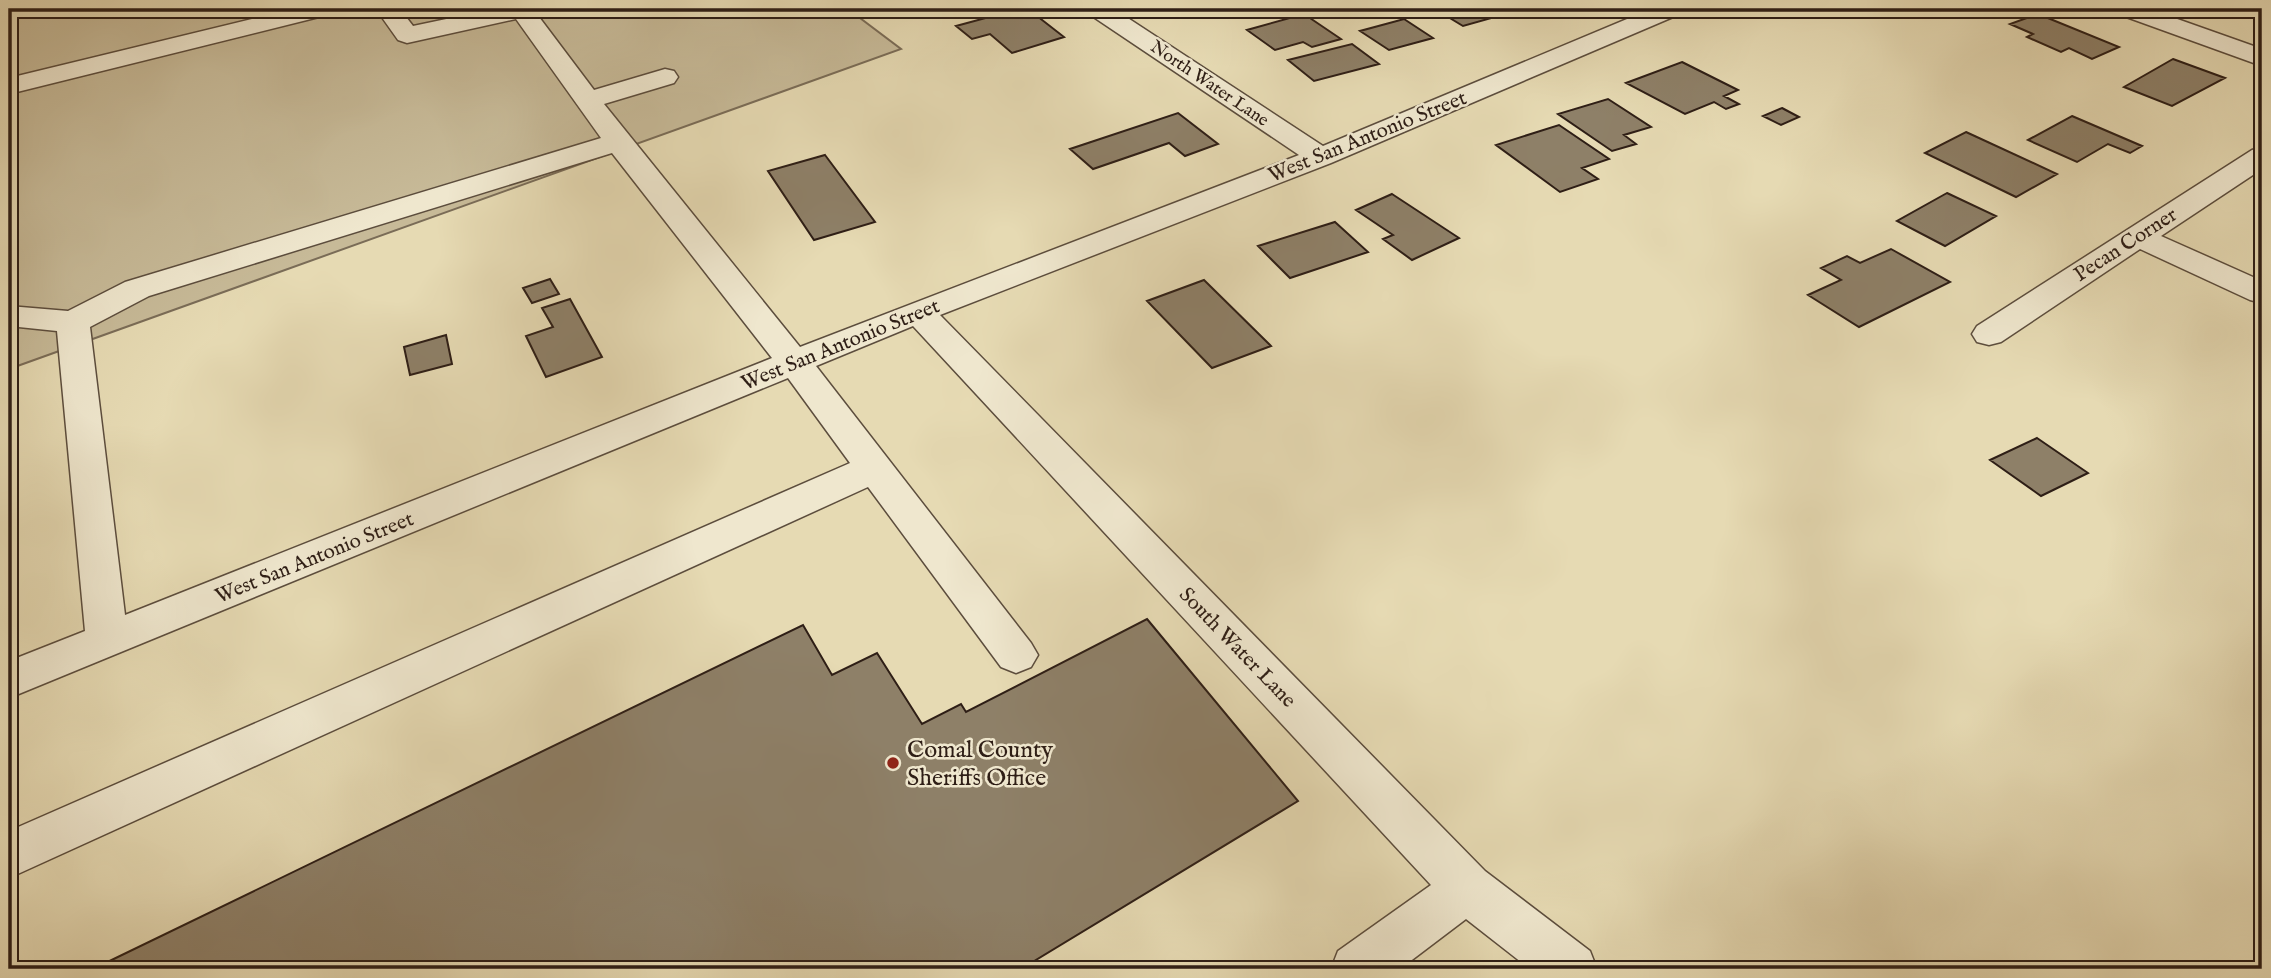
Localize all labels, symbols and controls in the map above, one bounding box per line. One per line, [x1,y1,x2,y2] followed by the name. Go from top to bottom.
[1145,36,1273,132] street label: North Water Lane
[1264,85,1471,190] street label: West San Antonio Street
[2069,202,2183,289] street label: Pecan Corner
[737,293,944,398] street label: West San Antonio Street
[211,506,418,611] street label: West San Antonio Street
[1172,582,1302,714] street label: South Water Lane
[907,735,1053,794] place label: Comal County Sheriffs Office
[885,755,901,771] marker: Comal County Sheriffs Office

